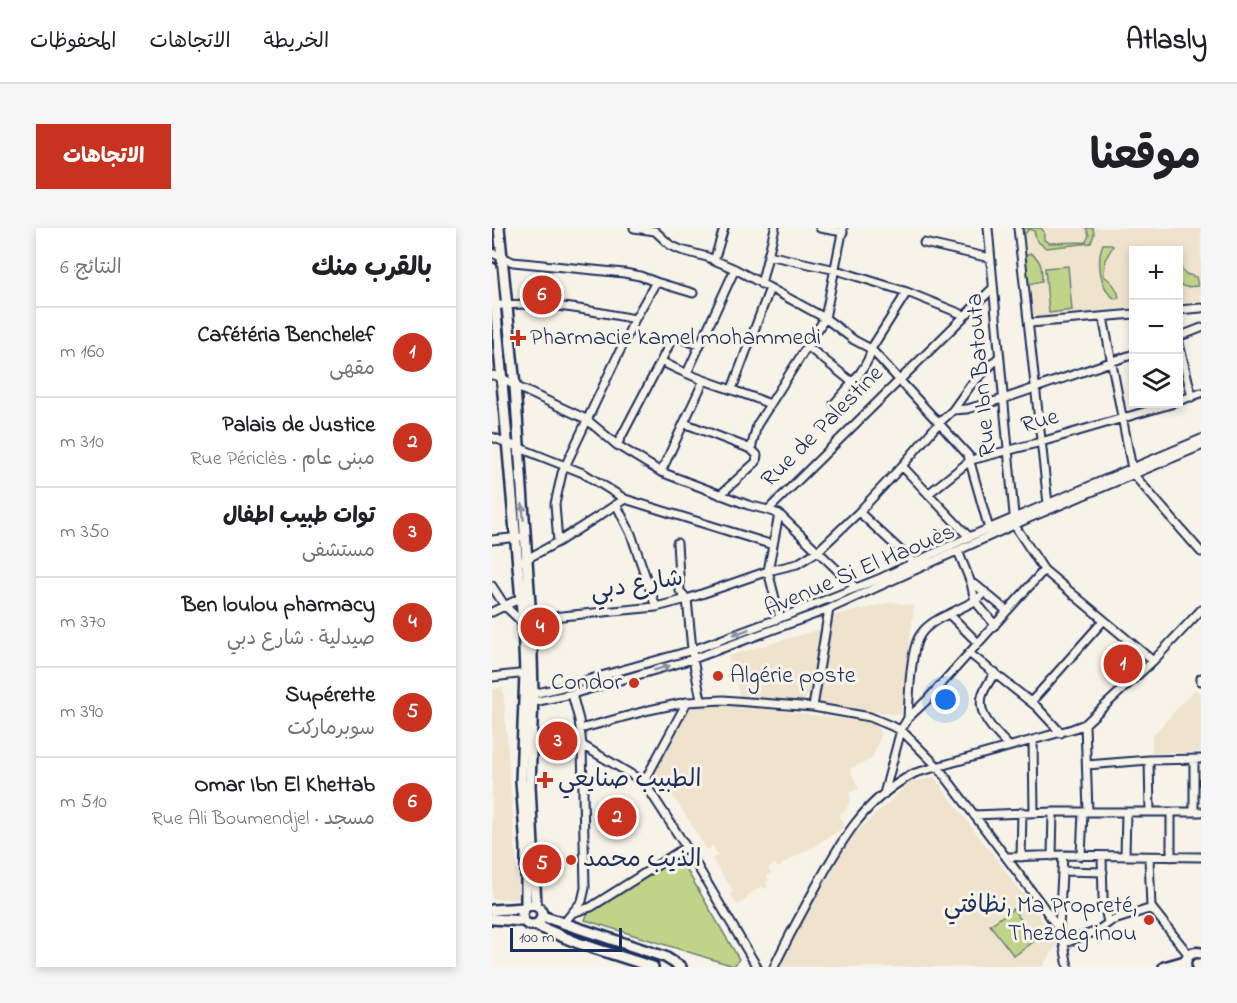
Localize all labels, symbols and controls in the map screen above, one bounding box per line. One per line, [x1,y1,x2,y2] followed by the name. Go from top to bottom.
[1126,21,1207,62] text: Atlasly
[30,27,116,57] text: المحفوظات
[149,27,231,57] text: الاتجاهات
[264,27,329,57] text: الخريطة
[36,124,171,189] button: الاتجاهات
[1090,127,1201,188] text: موقعنا
[1129,246,1183,408] map controls
[1129,246,1183,300] button: +
[311,250,432,288] text: بالقرب منك
[60,254,122,283] text: النتائج: 6
[523,272,562,318] pin: 6
[957,292,1007,458] street label: Rue Ibn Batouta
[1129,300,1183,354] button: −
[198,320,375,352] text: Cafétéria Benchelef
[530,321,821,356] place label: Pharmacie kamel mohammedi
[511,331,525,345] marker: Pharmacie kamel mohammedi
[60,338,104,367] text: 160 m
[409,338,416,367] text: 1
[1129,354,1183,408] button: layers
[329,355,375,384] text: مقهى
[754,357,893,496] street label: Rue de Palestine
[1017,400,1063,444] street label: Rue
[222,410,375,442] text: Palais de Justice
[60,428,104,457] text: 310 m
[408,428,417,457] text: 2
[190,445,375,474] text: مبنى عام · Rue Périclès
[223,501,375,533] text: توات طبيب اطفال
[518,502,528,521] one-way arrow
[759,515,961,627] street label: Avenue Si El Haouès
[60,518,109,547] text: 350 m
[408,518,417,547] text: 3
[302,537,375,566] text: مستشفى
[588,561,686,612] street label: شارع دبي
[182,590,375,622] text: Ben loulou pharmacy
[520,604,560,650] pin: 4
[60,608,106,637] text: 370 m
[408,608,417,637] text: 4
[227,625,375,654] text: صيدلية · شارع دبي
[731,628,749,638] one-way arrow
[1104,642,1142,686] pin: 1
[730,659,856,694] place label: Algérie poste
[652,662,671,672] one-way arrow
[551,666,623,701] place label: Condor
[711,669,725,683] marker: Algérie poste
[627,676,641,690] marker: Condor
[285,680,375,712] text: Supérette
[931,685,960,714] your location
[60,698,103,727] text: 390 m
[407,698,418,727] text: 5
[287,715,375,744] text: سوبرماركت
[538,718,578,764] pin: 3
[558,763,701,799] place label: الطبيب صنايعي
[194,770,375,802] text: Omar Ibn El Khettab
[536,771,554,789] marker: الطبيب صنايعي
[60,788,107,817] text: 510 m
[408,788,417,817] text: 6
[598,794,636,840] pin: 2
[152,805,375,834] text: مسجد · Rue Ali Boumendjel
[523,842,562,886] pin: 5
[583,843,701,878] place label: الذيب محمد
[564,853,578,867] marker: الذيب محمد
[944,889,1137,952] place label: نظافتي, Ma Propreté, Thezdeg inou
[1142,913,1156,927] marker: نظافتي, Ma Propreté, Thezdeg inou
[510,925,622,952] scale bar
[519,926,554,950] text: 100 m

